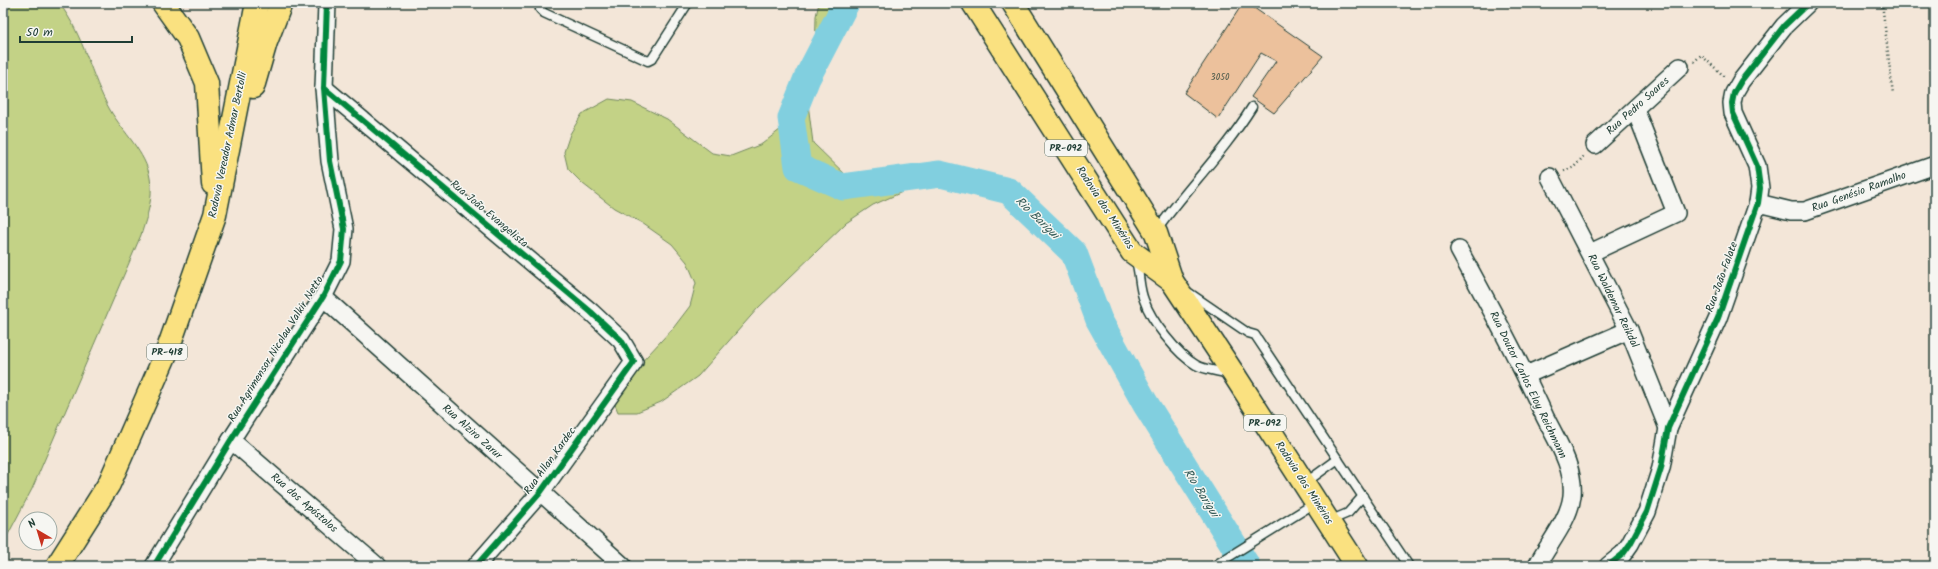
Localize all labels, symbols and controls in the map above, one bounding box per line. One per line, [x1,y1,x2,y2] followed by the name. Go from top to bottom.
[20,18,132,44] scale bar
[26,23,53,42] text: 50 m
[204,70,252,220] street label: Rodovia Vereador Admar Bertolli
[1211,70,1230,85] house number: 3050
[1602,72,1674,139] street label: Rua Pedro Soares
[1045,140,1087,156] road number: PR-092
[1071,163,1139,253] street label: Rodovia dos Minérios
[1809,167,1909,217] street label: Rua Genésio Ramalho
[446,176,532,252] street label: Rua João Evangelista
[1011,192,1065,246] water label: Rio Barigui
[1701,239,1743,315] street label: Rua João Falate
[1582,251,1644,351] street label: Rua Waldemar Reikdal
[223,272,329,426] street label: Rua Agrimensor Nicolau Valkir Netto
[1484,308,1572,462] street label: Rua Doutor Carlos Eloy Reichmann
[147,344,187,360] road number: PR-418
[438,400,507,465] street label: Rua Alziro Zarur
[1244,415,1286,431] road number: PR-092
[519,423,581,498] street label: Rua Allan Kardec
[1270,438,1338,528] street label: Rodovia dos Minérios
[1178,465,1225,524] water label: Rio Barigui
[266,469,342,538] street label: Rua dos Apóstolos
[18,511,58,551] north arrow
[24,515,41,533] text: N

